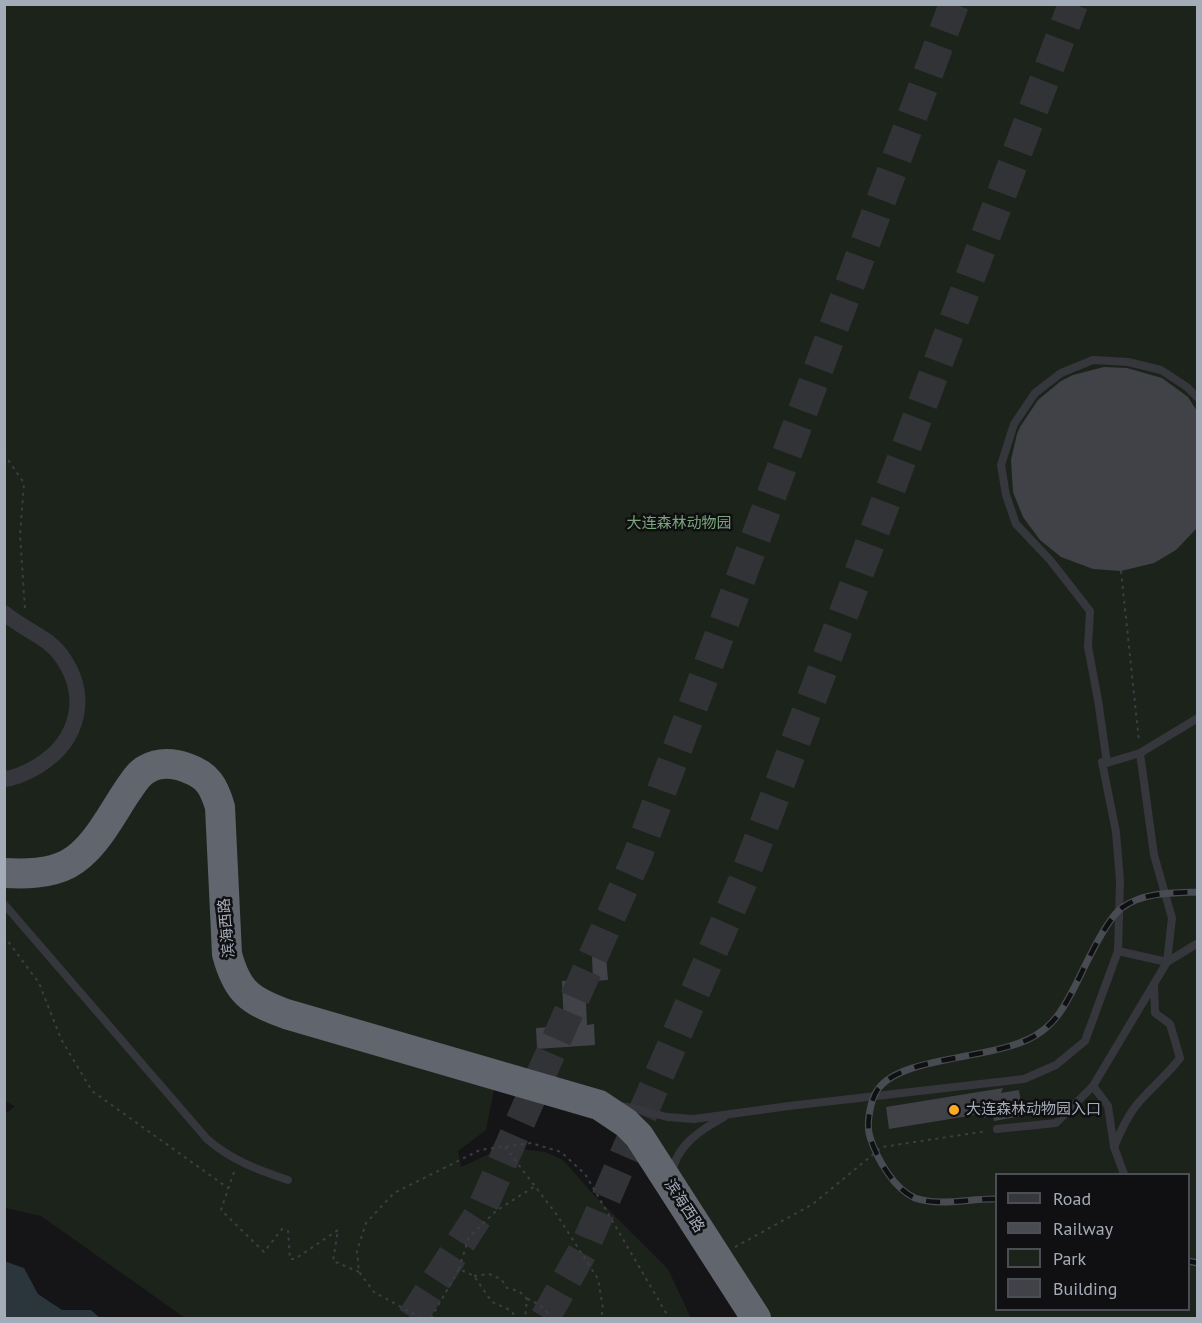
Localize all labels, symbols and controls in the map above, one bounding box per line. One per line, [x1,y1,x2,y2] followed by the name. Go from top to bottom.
[627,515,731,533] park label: 大连森林动物园
[215,897,239,959] street label: 滨海西路
[966,1101,1101,1119] place label: 大连森林动物园入口
[947,1103,961,1117] marker: 大连森林动物园入口
[995,1173,1190,1311] legend
[660,1176,708,1236] street label: 滨海西路
[1053,1187,1091,1210] text: Road
[1053,1217,1113,1240] text: Railway
[1053,1247,1086,1270] text: Park
[1053,1277,1117,1300] text: Building

